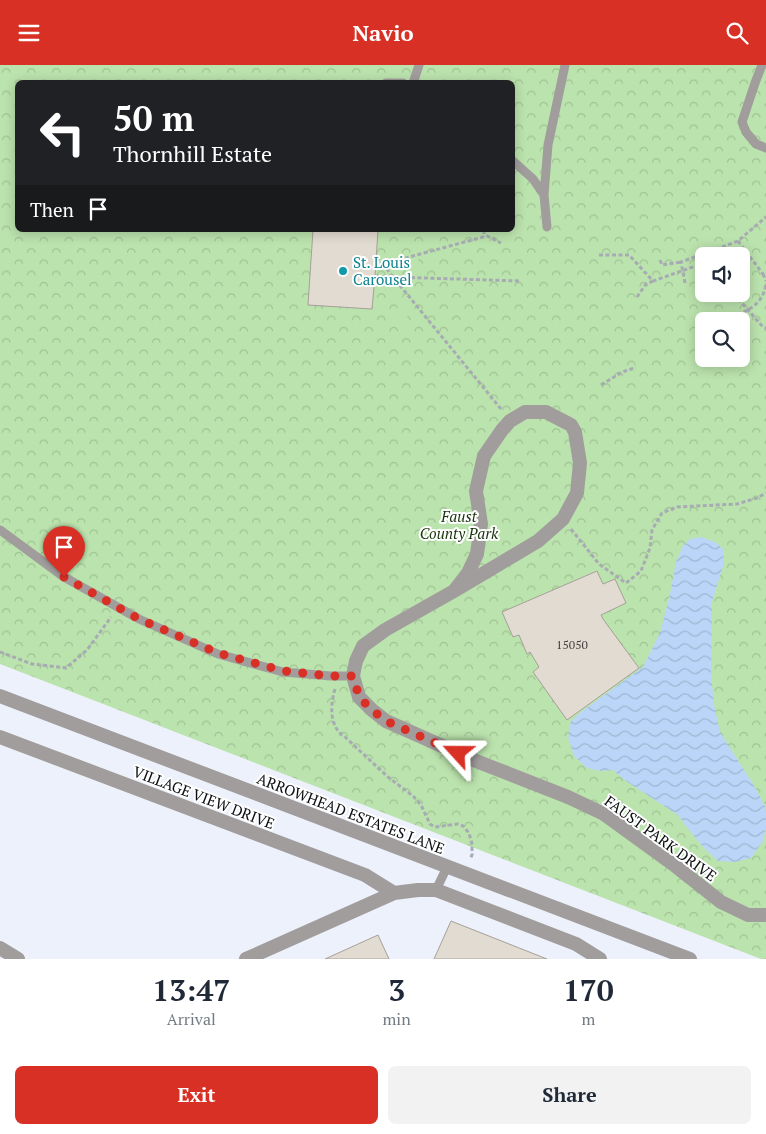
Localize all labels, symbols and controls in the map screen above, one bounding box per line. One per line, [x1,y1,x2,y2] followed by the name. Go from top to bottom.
[352,18,414,47] text: Navio
[15,19,43,47] icon: menu
[723,19,751,47] icon: search
[113,95,194,141] text: 50 m
[30,100,95,165] icon: left
[113,139,272,168] text: Thornhill Estate
[84,195,112,223] icon: arrive
[30,197,74,222] text: Then
[695,247,750,367] map controls
[695,247,750,302] button: sound
[353,252,411,289] place label: St. Louis Carousel
[337,265,349,277] marker: St. Louis Carousel
[695,312,750,367] button: search
[420,506,499,543] park label: Faust County Park
[43,526,85,577] pin
[50,533,78,561] icon: arrive
[556,637,588,652] house number: 15050
[431,726,483,778] position arrow
[130,761,278,833] street label: VILLAGE VIEW DRIVE
[254,768,448,858] street label: ARROWHEAD ESTATES LANE
[601,791,721,885] street label: FAUST PARK DRIVE
[152,970,230,1010] text: 13:47
[388,970,405,1010] text: 3
[563,970,614,1010] text: 170
[167,1008,216,1030] text: Arrival
[383,1008,411,1030] text: min
[581,1008,595,1030] text: m
[15,1066,378,1124] button: Exit
[388,1066,751,1124] button: Share

